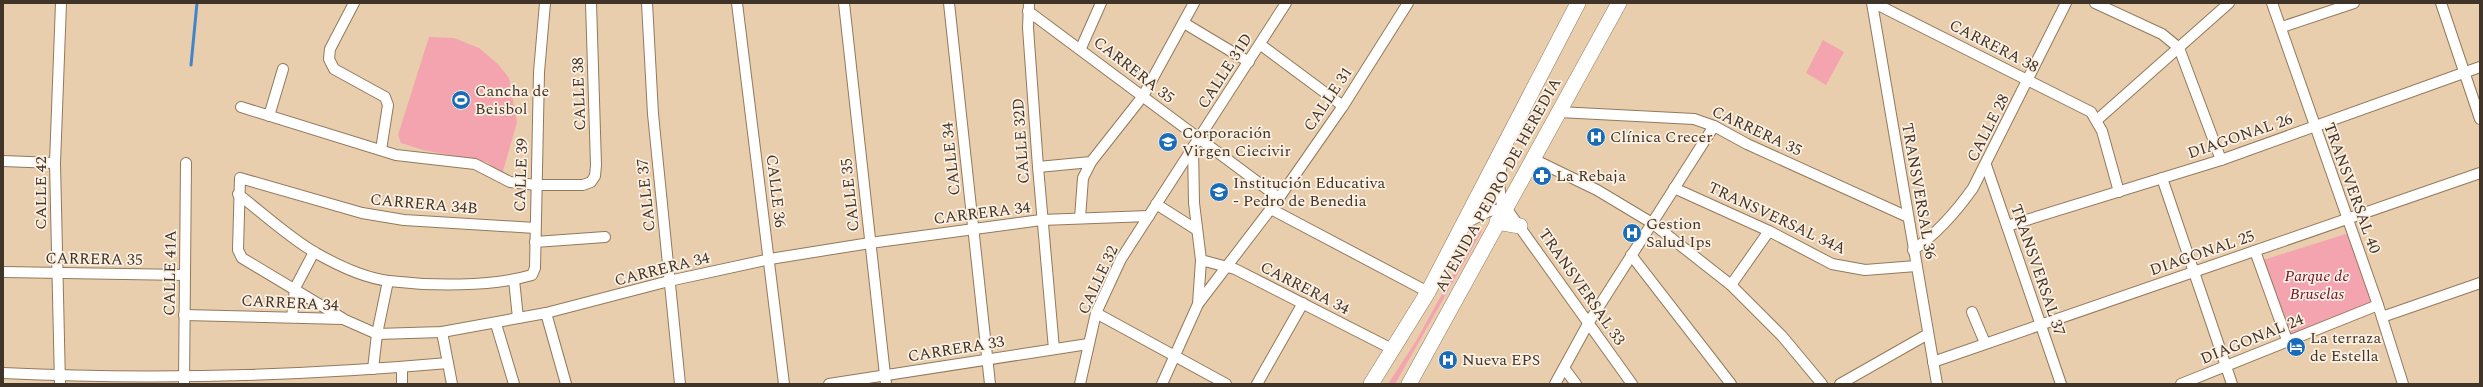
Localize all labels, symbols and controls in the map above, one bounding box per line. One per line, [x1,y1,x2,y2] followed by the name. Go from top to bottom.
[1945,13,2043,79] street label: CARRERA 38
[1192,28,1258,114] street label: CALLE 31D
[1088,31,1180,109] street label: CARRERA 35
[566,57,592,131] street label: CALLE 38
[1297,62,1359,136] street label: CALLE 31
[1429,73,1567,297] street label: AVENIDA PEDRO DE HEREDIA
[475,79,549,121] place label: Cancha de Beisbol
[450,89,472,111] sports icon: Cancha de Beisbol
[1961,90,2015,166] street label: CALLE 28
[1006,97,1036,185] street label: CALLE 32D
[1708,100,1806,162] street label: CARRERA 35
[2184,107,2296,165] street label: DIAGONAL 26
[2317,119,2387,257] street label: TRANSVERSAL 40
[935,121,967,197] street label: CALLE 34
[1182,121,1291,163] place label: Corporación Virgen Ciecivir
[1895,121,1943,261] street label: TRANSVERSAL 36
[1610,125,1713,149] place label: Clínica Crecer
[1585,126,1607,148] hospital icon: Clínica Crecer
[1157,131,1179,153] school or university icon: Corporación Virgen Ciecivir
[508,138,534,212] street label: CALLE 39
[760,153,792,229] street label: CALLE 36
[29,156,53,230] street label: CALLE 42
[630,157,662,233] street label: CALLE 37
[834,157,866,233] street label: CALLE 35
[1556,164,1626,188] place label: La Rebaja
[1531,165,1553,187] pharmacy icon: La Rebaja
[1233,171,1385,213] place label: Institución Educativa - Pedro de Benedia
[1704,175,1850,261] street label: TRANSVERSAL 34A
[1208,181,1230,203] school or university icon: Institución Educativa - Pedro de Benedia
[369,187,479,221] street label: CARRERA 34B
[932,195,1032,231] street label: CARRERA 34
[2004,201,2072,339] street label: TRANSVERSAL 37
[1646,212,1711,254] place label: Gestion Salud Ips
[1621,222,1643,244] hospital icon: Gestion Salud Ips
[1533,224,1631,350] street label: TRANSVERSAL 33
[2146,224,2258,282] street label: DIAGONAL 25
[157,230,183,316] street label: CALLE 41A
[1072,242,1124,318] street label: CALLE 32
[45,246,143,272] street label: CARRERA 35
[612,246,712,292] street label: CARRERA 34
[1256,255,1354,321] street label: CARRERA 34
[2285,264,2349,306] park label: Parque de Bruselas
[241,288,339,318] street label: CARRERA 34
[2197,307,2307,371] street label: DIAGONAL 24
[2310,326,2382,368] place label: La terraza de Estella
[906,330,1006,368] street label: CARRERA 33
[2285,336,2307,358] hotel icon: La terraza de Estella
[1462,348,1540,372] place label: Nueva EPS
[1437,349,1459,371] hospital icon: Nueva EPS

